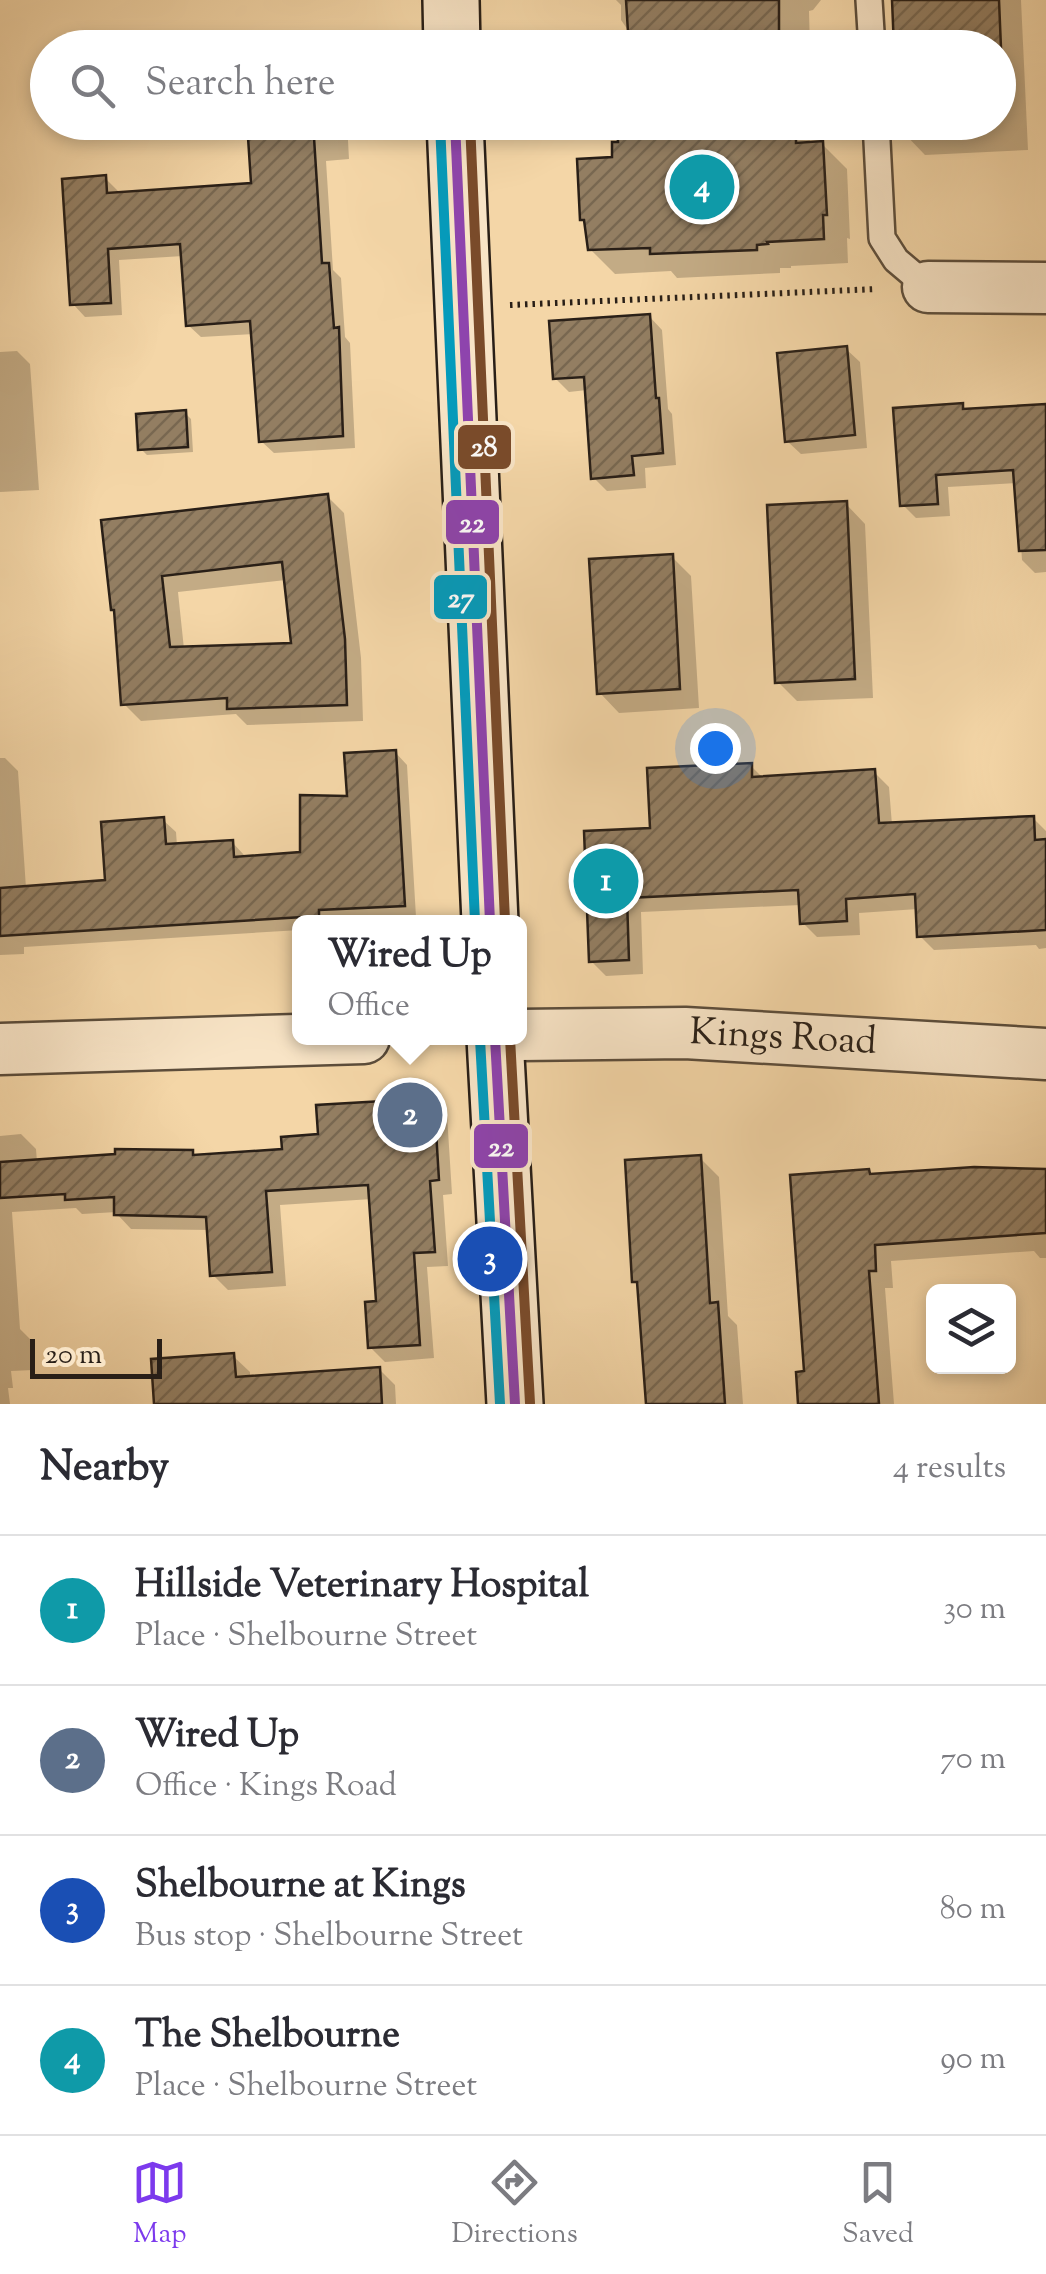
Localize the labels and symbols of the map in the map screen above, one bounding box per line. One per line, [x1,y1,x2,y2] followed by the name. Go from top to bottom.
[670,150,734,224] pin: 4
[456,423,513,471] line badge: 28
[470,429,498,469] text: 28
[444,498,501,546] line badge: 22
[459,505,486,545] text: 22
[432,573,489,621] line badge: 27
[447,580,475,620] text: 27
[690,723,741,774] your location
[574,844,638,918] pin: 1
[688,1007,878,1071] street label: Kings Road
[378,1078,442,1152] pin: 2
[472,1122,530,1170] line badge: 22
[488,1129,515,1169] text: 22
[458,1222,522,1296] pin: 3
[30,1334,162,1378] scale bar

